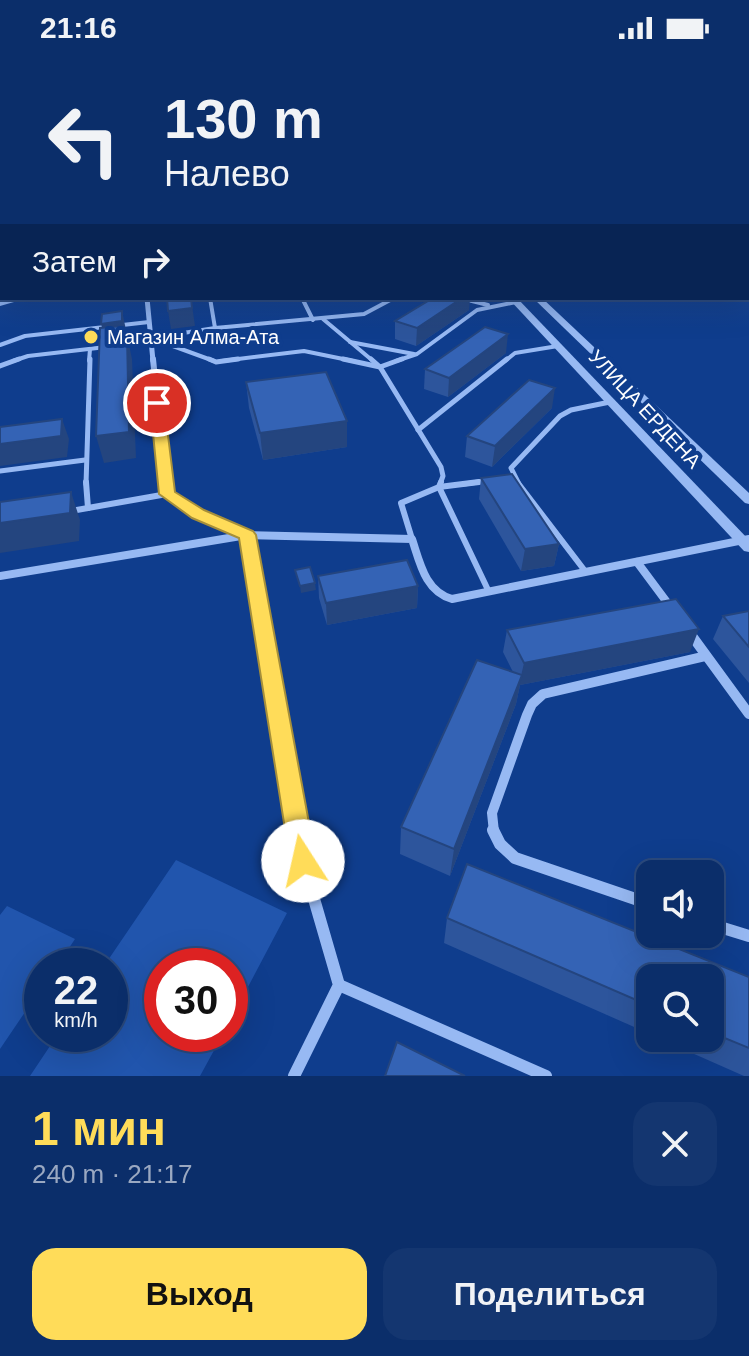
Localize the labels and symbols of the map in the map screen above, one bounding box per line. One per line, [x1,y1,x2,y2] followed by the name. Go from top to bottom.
[107,326,280,348] place label: Магазин Алма-Ата
[82,328,100,346] marker: Магазин Алма-Ата
[585,345,706,473] street label: УЛИЦА ЕРДЕНА
[123,369,191,437] pin
[261,819,345,903] position arrow
[144,948,248,1052] speed limit sign: 30

